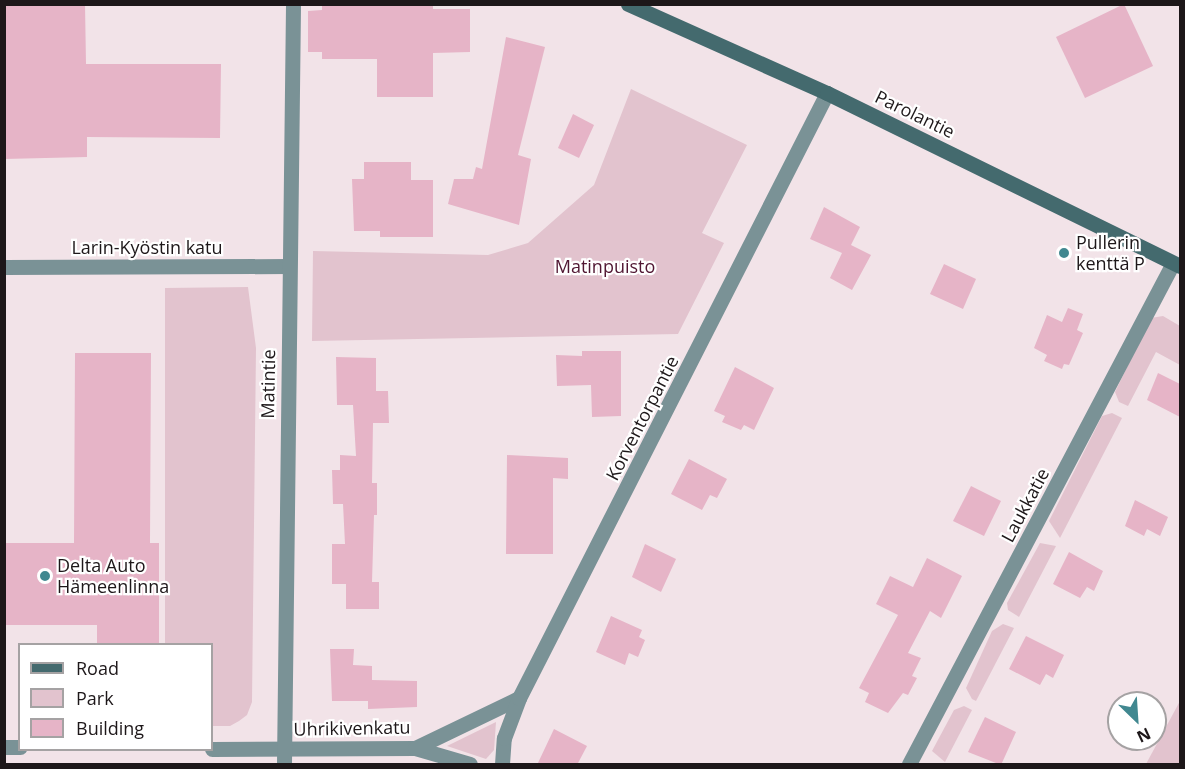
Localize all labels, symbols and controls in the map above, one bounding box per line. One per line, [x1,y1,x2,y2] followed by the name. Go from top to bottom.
[872,86,958,142] street label: Parolantie
[1076,232,1145,274] place label: Pullerin kenttä P
[71,236,223,258] street label: Larin-Kyöstin katu
[1057,246,1071,260] marker: Pullerin kenttä P
[555,255,655,277] park label: Matinpuisto
[257,349,279,419] street label: Matintie
[601,352,683,484] street label: Korventorpantie
[997,464,1053,546] street label: Laukkatie
[57,555,169,598] place label: Delta Auto Hämeenlinna
[38,569,52,583] marker: Delta Auto Hämeenlinna
[18,643,213,751] legend
[76,656,119,680] text: Road
[76,686,114,710] text: Park
[1107,691,1167,751] north arrow
[76,716,144,740] text: Building
[293,716,411,740] street label: Uhrikivenkatu
[1133,723,1154,748] text: N

